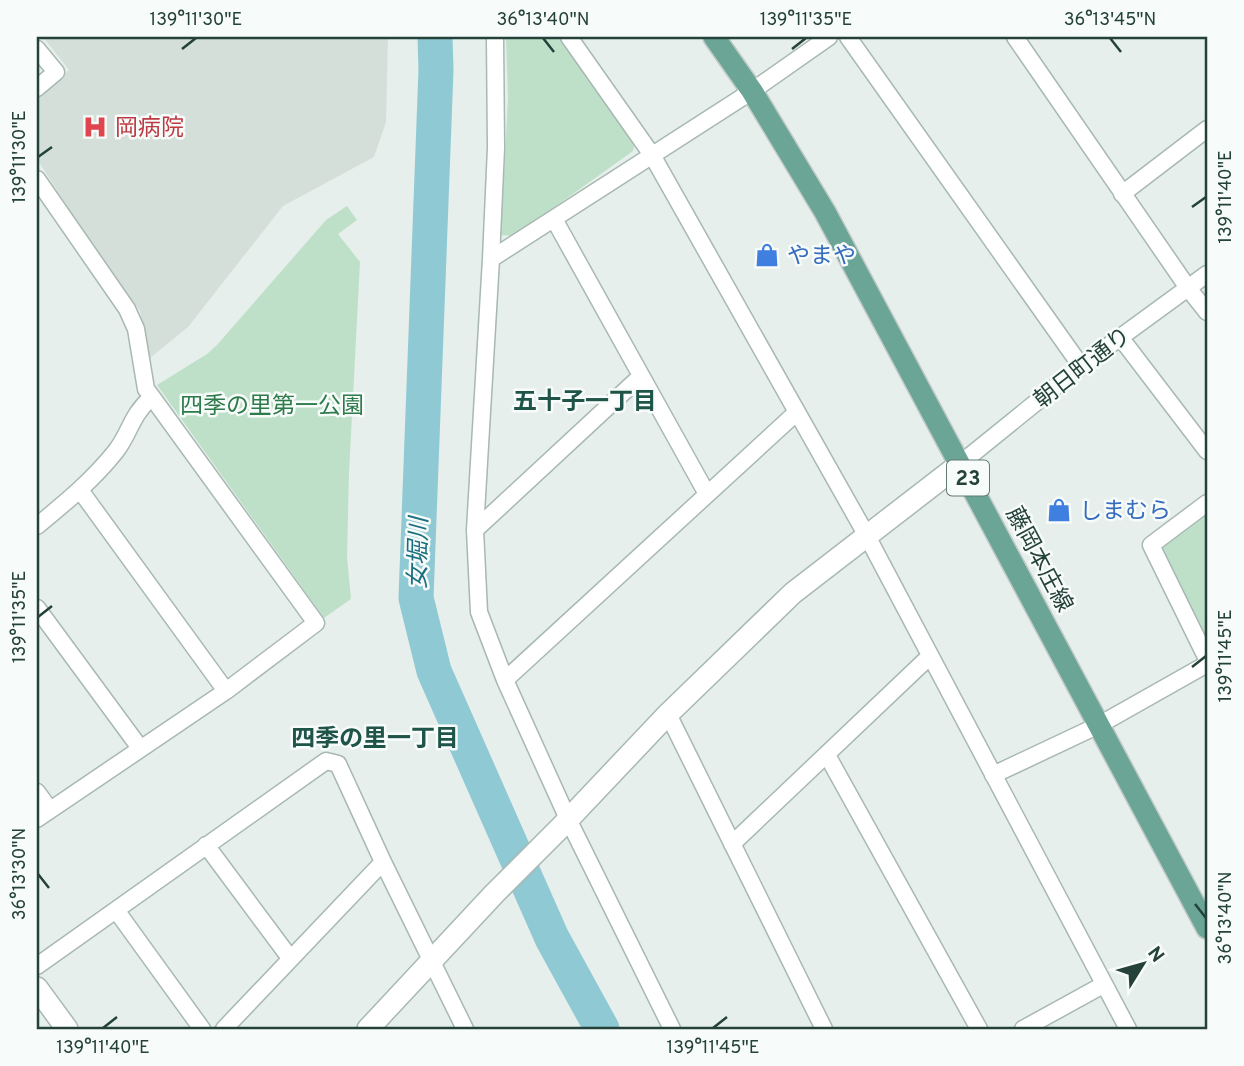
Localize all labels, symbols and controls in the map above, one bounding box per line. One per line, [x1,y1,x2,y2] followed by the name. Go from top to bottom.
[150,9,242,32] text: 139°11'30"E
[496,9,590,32] text: 36°13'40"N
[760,9,852,32] text: 139°11'35"E
[1064,9,1156,32] text: 36°13'45"N
[9,111,32,203] text: 139°11'30"E
[81,113,109,141] hospital icon: 岡病院
[115,115,184,144] place label: 岡病院
[1215,150,1238,244] text: 139°11'40"E
[753,241,781,269] shop icon: やまや
[787,243,856,272] place label: やまや
[1029,322,1138,416] street label: 朝日町通り
[513,388,657,418] district label: 五十子一丁目
[180,393,364,422] park label: 四季の里第一公園
[947,461,989,496] road number: 23
[1045,496,1073,524] shop icon: しまむら
[1079,498,1171,527] place label: しまむら
[998,503,1078,618] street label: 藤岡本庄線
[404,514,436,589] water label: 女堀川
[9,571,32,663] text: 139°11'35"E
[1215,610,1238,702] text: 139°11'45"E
[291,725,459,755] district label: 四季の里一丁目
[9,828,32,920] text: 36°13'30"N
[1215,871,1238,965] text: 36°13'40"N
[1108,930,1178,1000] north arrow
[1141,942,1169,968] text: N
[56,1037,150,1060] text: 139°11'40"E
[667,1037,759,1060] text: 139°11'45"E

